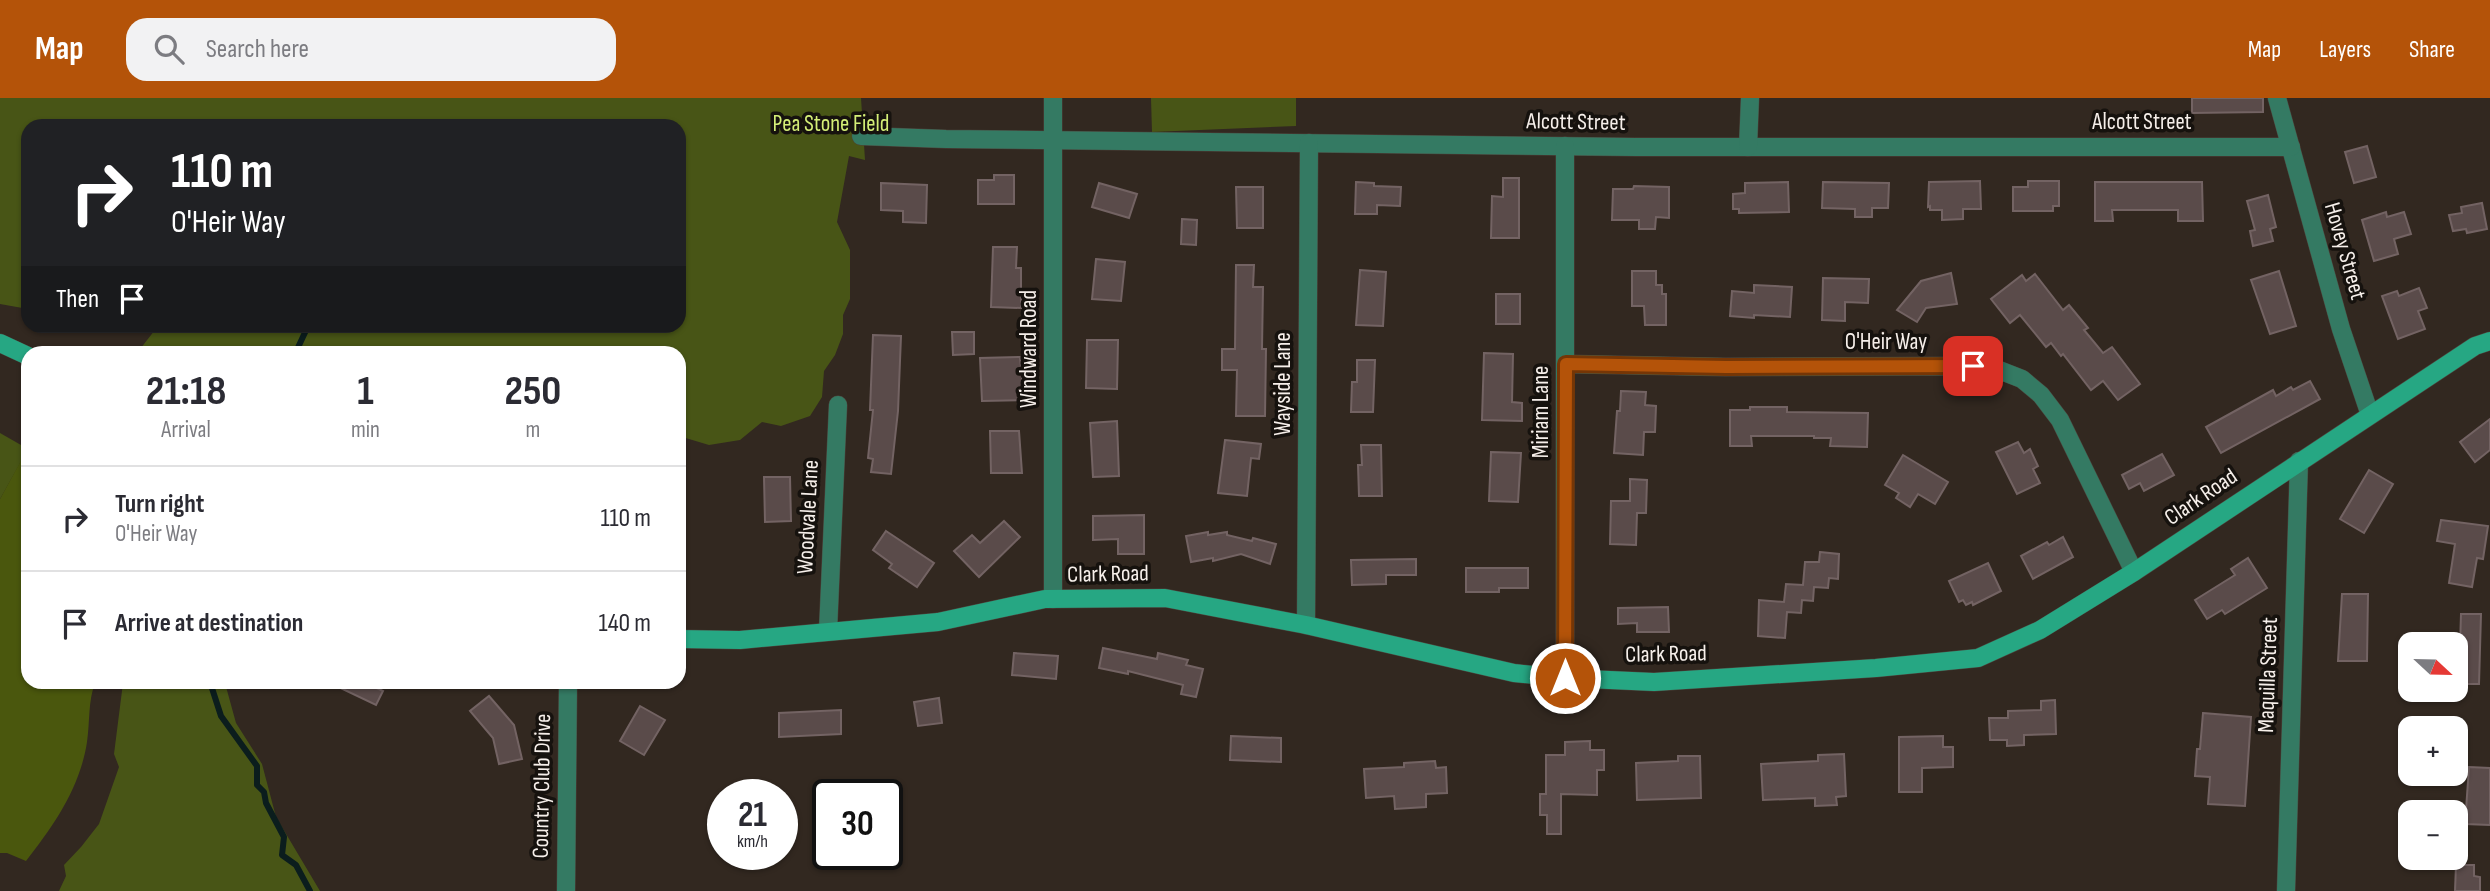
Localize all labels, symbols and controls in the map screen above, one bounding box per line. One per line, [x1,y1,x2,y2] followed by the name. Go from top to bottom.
[126,18,616,81] search box
[35,29,84,69] text: Map
[150,30,188,68] icon: search
[206,34,309,65] text: Search here
[2248,35,2281,64] text: Map
[2319,35,2371,64] text: Layers
[2409,35,2455,64] text: Share
[1525,107,1626,137] street label: Alcott Street
[2091,108,2192,136] street label: Alcott Street
[773,110,889,138] park label: Pea Stone Field
[171,143,273,202] text: 110 m
[56,147,147,238] icon: right
[2318,199,2372,303] street label: Hovey Street
[171,203,286,242] text: O'Heir Way
[113,280,151,318] icon: arrive
[56,284,99,315] text: Then
[1015,290,1043,408] street label: Windward Road
[1845,328,1927,356] street label: O'Heir Way
[1269,332,1297,436] street label: Wayside Lane
[1943,336,2003,396] pin
[1954,347,1992,385] icon: arrive
[146,366,226,417] text: 21:18
[357,366,374,417] text: 1
[504,366,561,417] text: 250
[1527,366,1555,458] street label: Miriam Lane
[161,416,211,444] text: Arrival
[351,416,380,444] text: min
[526,416,540,444] text: m
[791,459,825,575] street label: Woodvale Lane
[2159,463,2243,531] street label: Clark Road
[115,489,204,520] text: Turn right
[56,500,94,538] icon: right
[600,503,651,534] text: 110 m
[115,520,197,548] text: O'Heir Way
[1067,559,1149,589] street label: Clark Road
[56,605,94,643] icon: arrive
[115,608,303,639] text: Arrive at destination
[599,608,651,639] text: 140 m
[2252,617,2284,733] street label: Maquilla Street
[2398,632,2468,702] north arrow
[2398,632,2468,870] map controls
[1625,639,1707,669] street label: Clark Road
[1528,641,1602,715] position arrow
[527,713,557,859] street label: Country Club Drive
[2398,716,2468,786] button: +
[812,779,903,870] speed limit sign: 30
[738,794,767,837] text: 21
[2398,800,2468,870] button: −
[737,831,768,852] text: km/h

